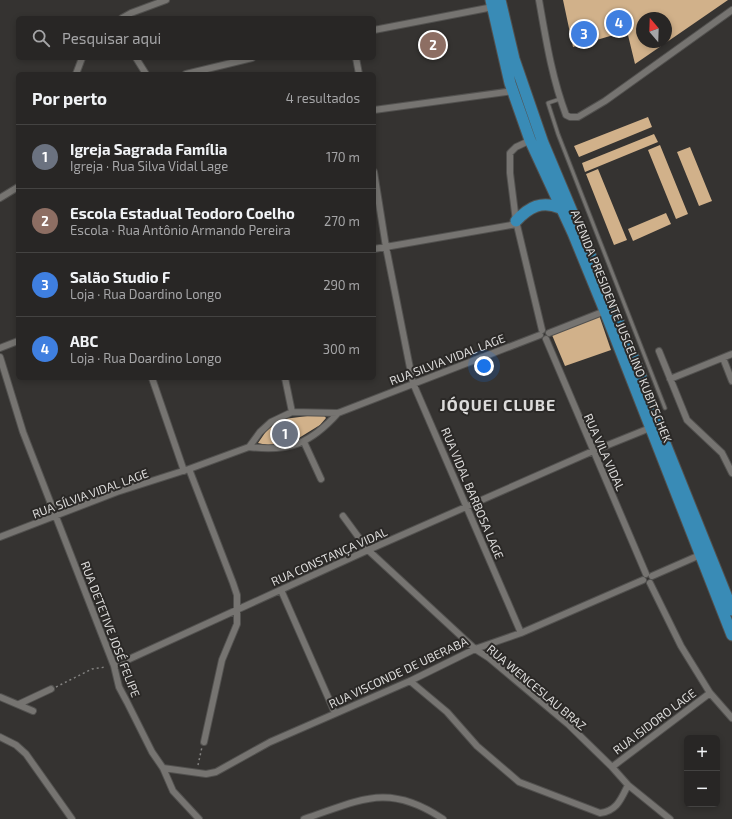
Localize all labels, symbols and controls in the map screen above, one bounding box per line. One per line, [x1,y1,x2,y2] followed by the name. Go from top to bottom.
[606,8,632,38] pin: 4
[636,12,672,48] north arrow
[16,16,376,60] search box
[571,19,597,49] pin: 3
[30,27,52,49] icon: search
[62,29,161,47] text: Pesquisar aqui
[420,30,446,60] pin: 2
[32,88,107,108] text: Por perto
[286,90,360,106] text: 4 resultados
[70,140,227,158] text: Igreja Sagrada Família
[42,149,48,165] text: 1
[326,149,360,165] text: 170 m
[70,158,228,174] text: Igreja · Rua Silva Vidal Lage
[70,204,295,222] text: Escola Estadual Teodoro Coelho
[569,208,675,444] street label: AVENIDA PRESIDENTE JUSCELINO KUBITSCHEK
[41,213,49,229] text: 2
[324,213,360,229] text: 270 m
[70,222,291,238] text: Escola · Rua Antônio Armando Pereira
[70,268,170,286] text: Salão Studio F
[41,277,49,293] text: 3
[323,277,360,293] text: 290 m
[70,286,222,302] text: Loja · Rua Doardino Longo
[387,330,507,387] street label: RUA SILVIA VIDAL LAGE
[70,332,98,350] text: ABC
[41,341,49,357] text: 4
[323,341,360,357] text: 300 m
[70,350,222,366] text: Loja · Rua Doardino Longo
[474,356,494,376] your location
[440,395,556,415] district label: JÓQUEI CLUBE
[582,411,628,493] street label: RUA VILA VIDAL
[272,419,298,449] pin: 1
[439,425,507,561] street label: RUA VIDAL BARBOSA LAGE
[30,465,150,521] street label: RUA SÍLVIA VIDAL LAGE
[269,524,390,589] street label: RUA CONSTANÇA VIDAL
[79,559,144,699] street label: RUA DETETIVE JOSÉ FELIPE
[326,633,470,710] street label: RUA VISCONDE DE UBERABA
[485,641,590,733] street label: RUA WENCESLAU BRAZ
[610,685,698,757] street label: RUA ISIDORO LAGE
[684,735,720,807] map controls
[684,735,720,771] button: +
[684,771,720,807] button: −

